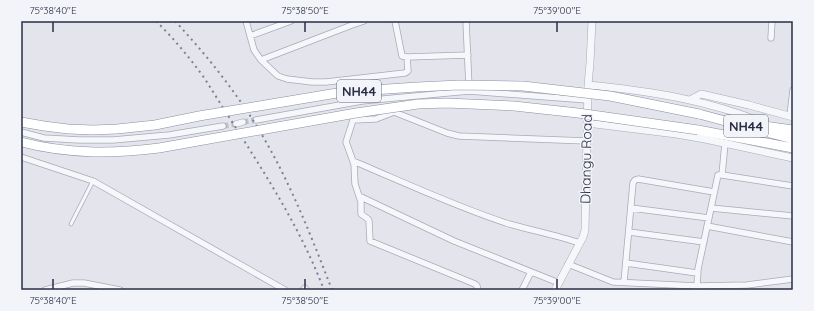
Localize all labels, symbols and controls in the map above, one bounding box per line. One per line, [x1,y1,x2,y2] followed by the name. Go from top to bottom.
[29,4,77,17] text: 75°38'40"E
[281,4,329,17] text: 75°38'50"E
[533,4,581,17] text: 75°39'00"E
[337,80,381,102] road number: NH44
[576,114,596,204] street label: Dhangu Road
[724,115,768,137] road number: NH44
[29,294,77,307] text: 75°38'40"E
[281,294,329,307] text: 75°38'50"E
[533,294,581,307] text: 75°39'00"E

